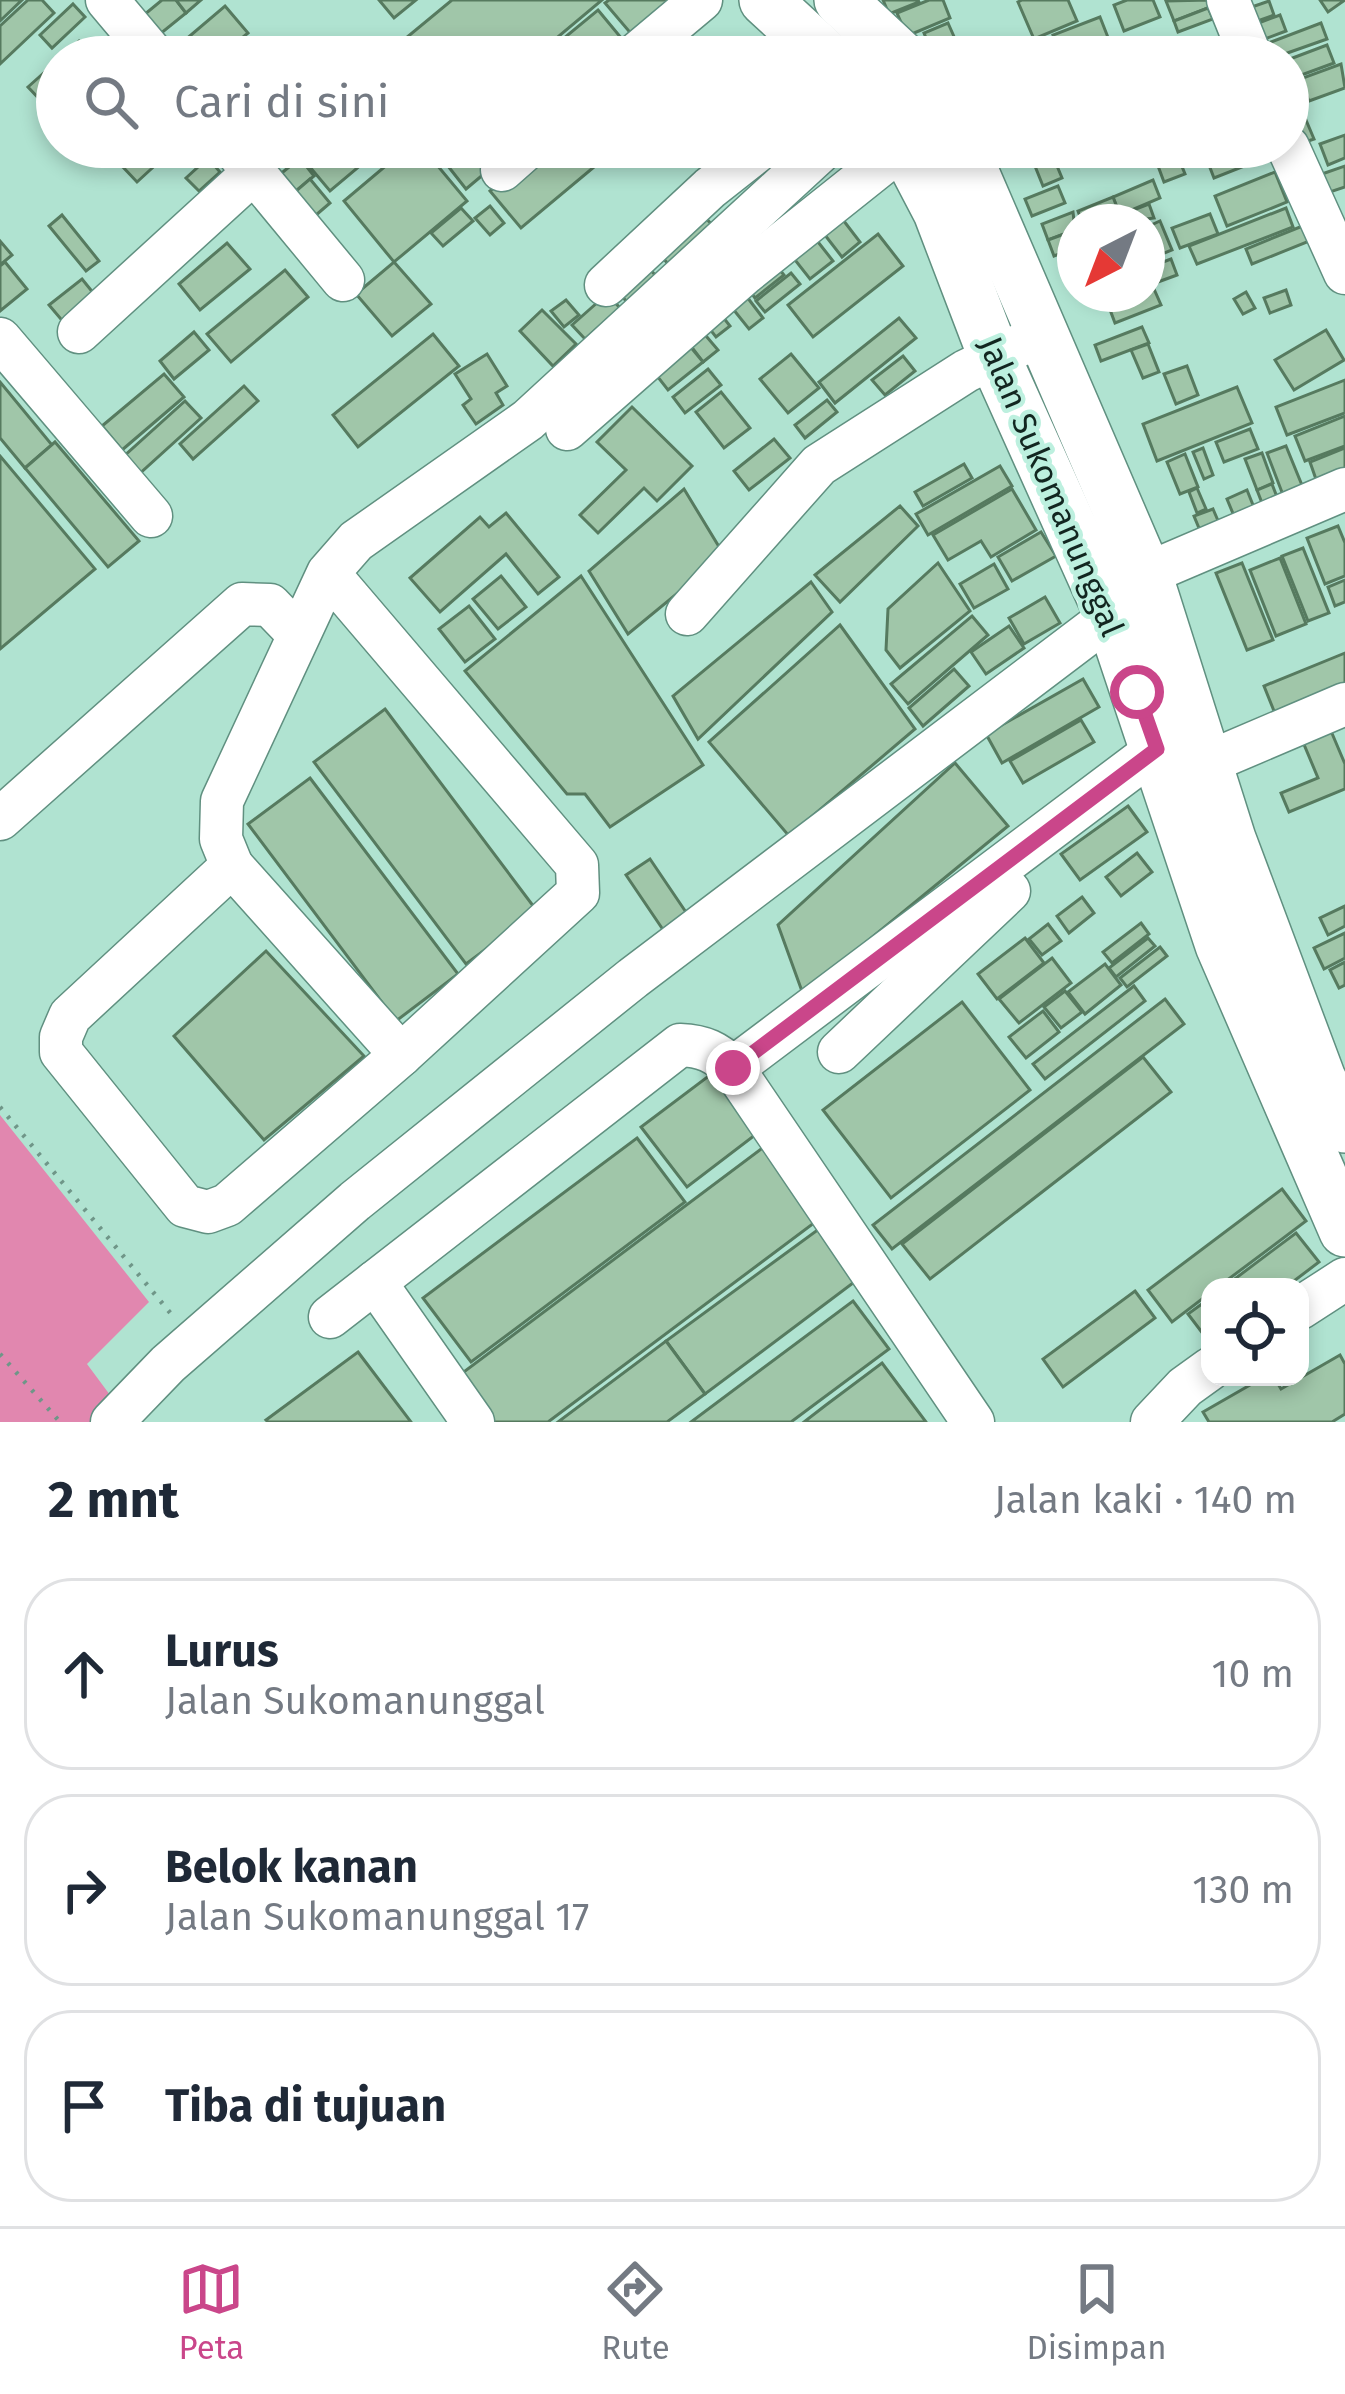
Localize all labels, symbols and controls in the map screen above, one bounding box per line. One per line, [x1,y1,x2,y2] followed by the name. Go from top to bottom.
[36,36,1309,168] search box
[78,69,144,135] icon: search
[174,75,390,129] text: Cari di sini
[1057,204,1165,312] north arrow
[970,331,1132,642] street label: Jalan Sukomanunggal
[1110,665,1164,719] route start
[706,1041,760,1095] route end
[1201,1278,1309,1386] map controls
[1201,1278,1309,1386] button: locate
[48,1469,179,1531] text: 2 mnt
[994,1477,1297,1523] text: Jalan kaki · 140 m
[165,1624,279,1678] text: Lurus
[51,1641,117,1707] icon: ahead
[1212,1651,1294,1697] text: 10 m
[165,1678,545,1724] text: Jalan Sukomanunggal
[165,1840,418,1894] text: Belok kanan
[51,1857,117,1923] icon: right
[1192,1867,1294,1913] text: 130 m
[165,1894,589,1940] text: Jalan Sukomanunggal 17
[51,2073,117,2139] icon: arrive
[165,2079,446,2133] text: Tiba di tujuan
[178,2256,244,2368] tab: Peta
[601,2256,670,2368] tab: Rute
[1026,2256,1167,2368] tab: Disimpan

